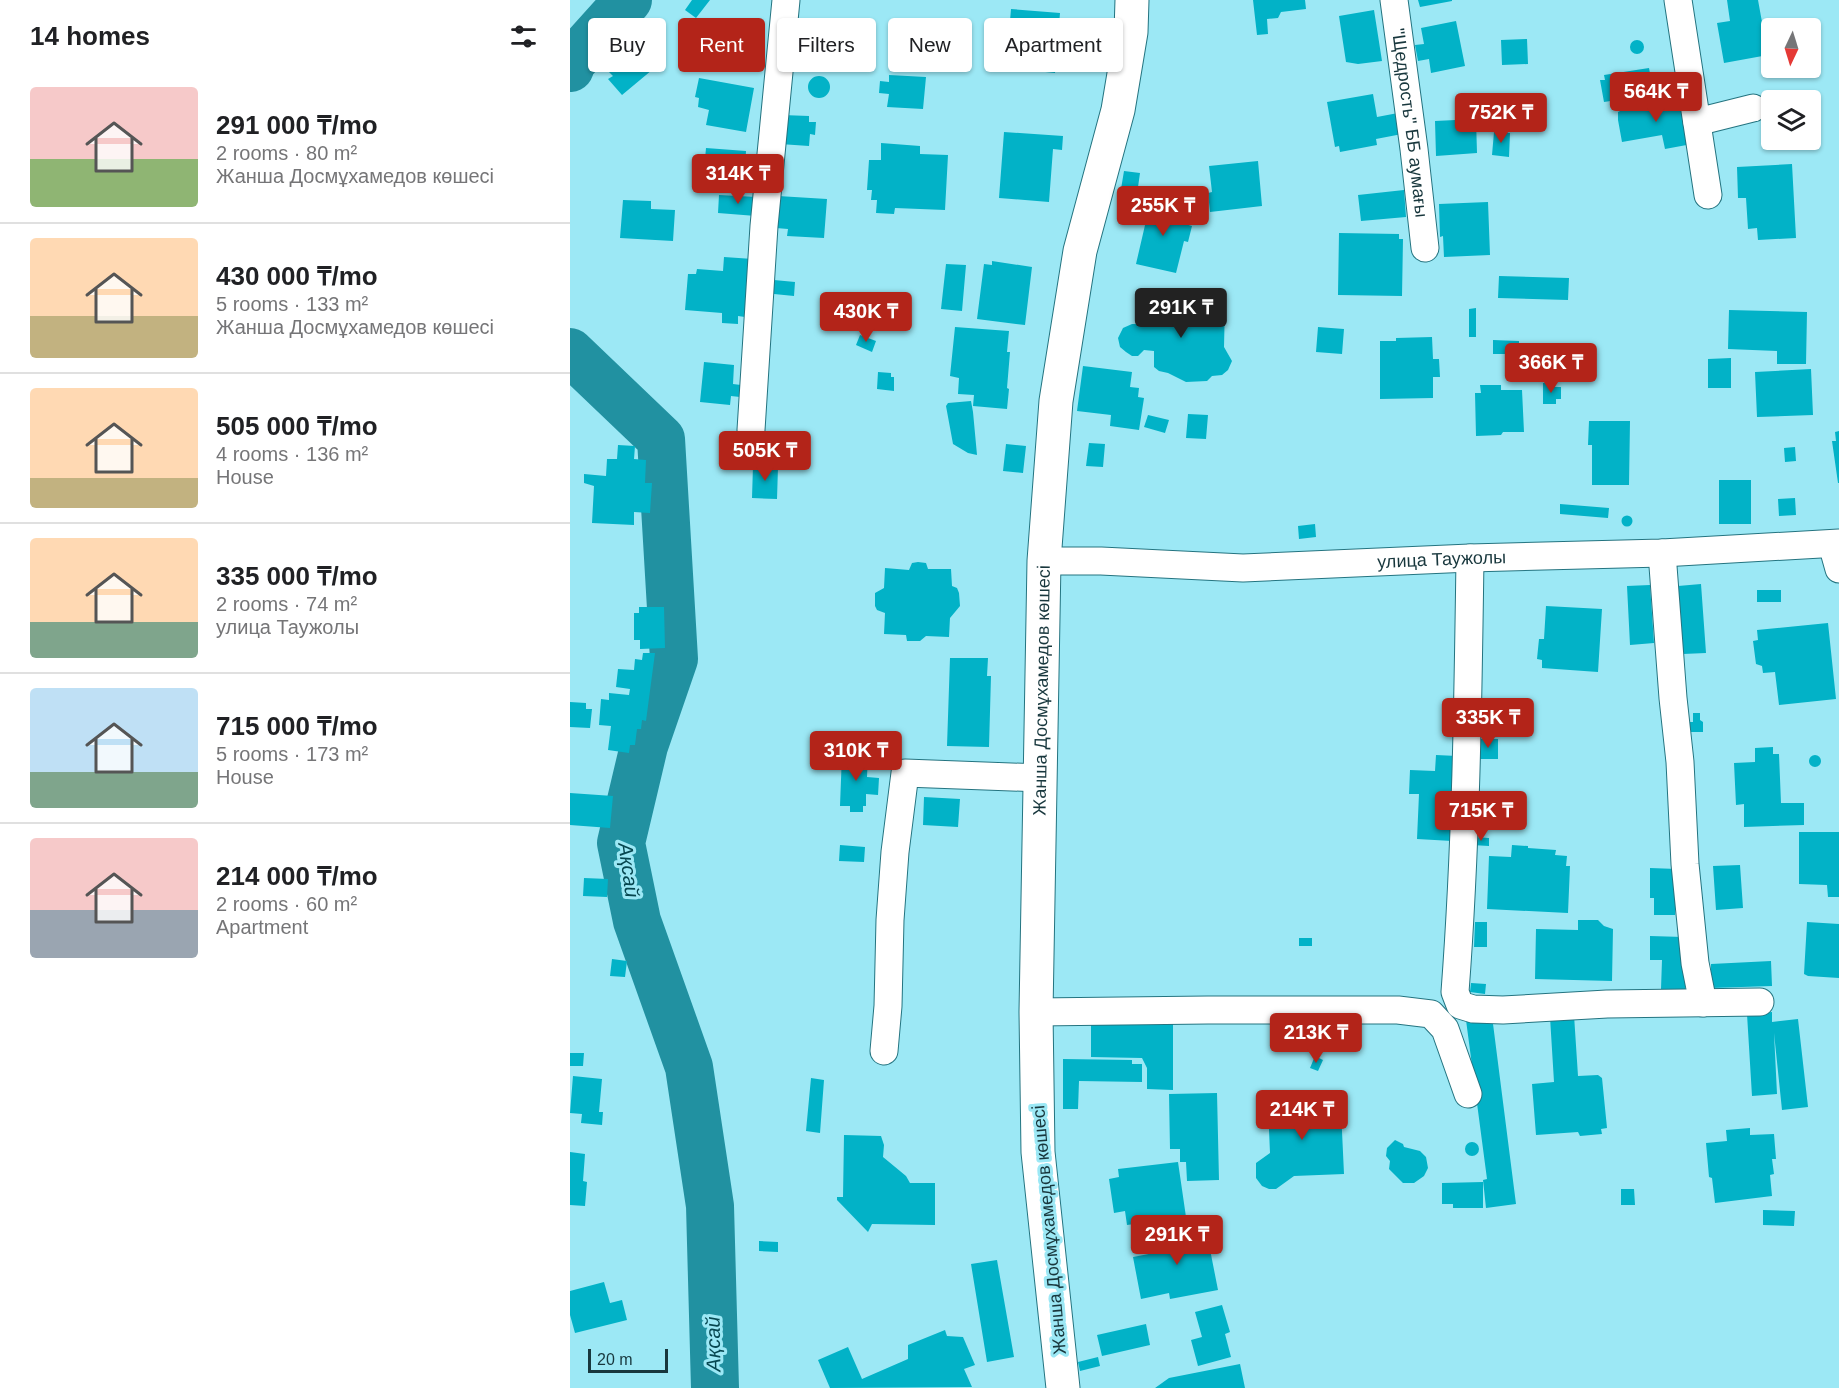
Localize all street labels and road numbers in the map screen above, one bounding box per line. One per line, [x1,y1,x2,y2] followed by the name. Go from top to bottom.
[1388,27,1432,219] street label: "Щедрость" ББ аумағы
[1377,547,1506,572] street label: улица Таужолы
[1029,565,1054,816] street label: Жанша Досмұхамедов көшесі
[1028,1104,1070,1356] street label: Жанша Досмұхамедов көшесі

